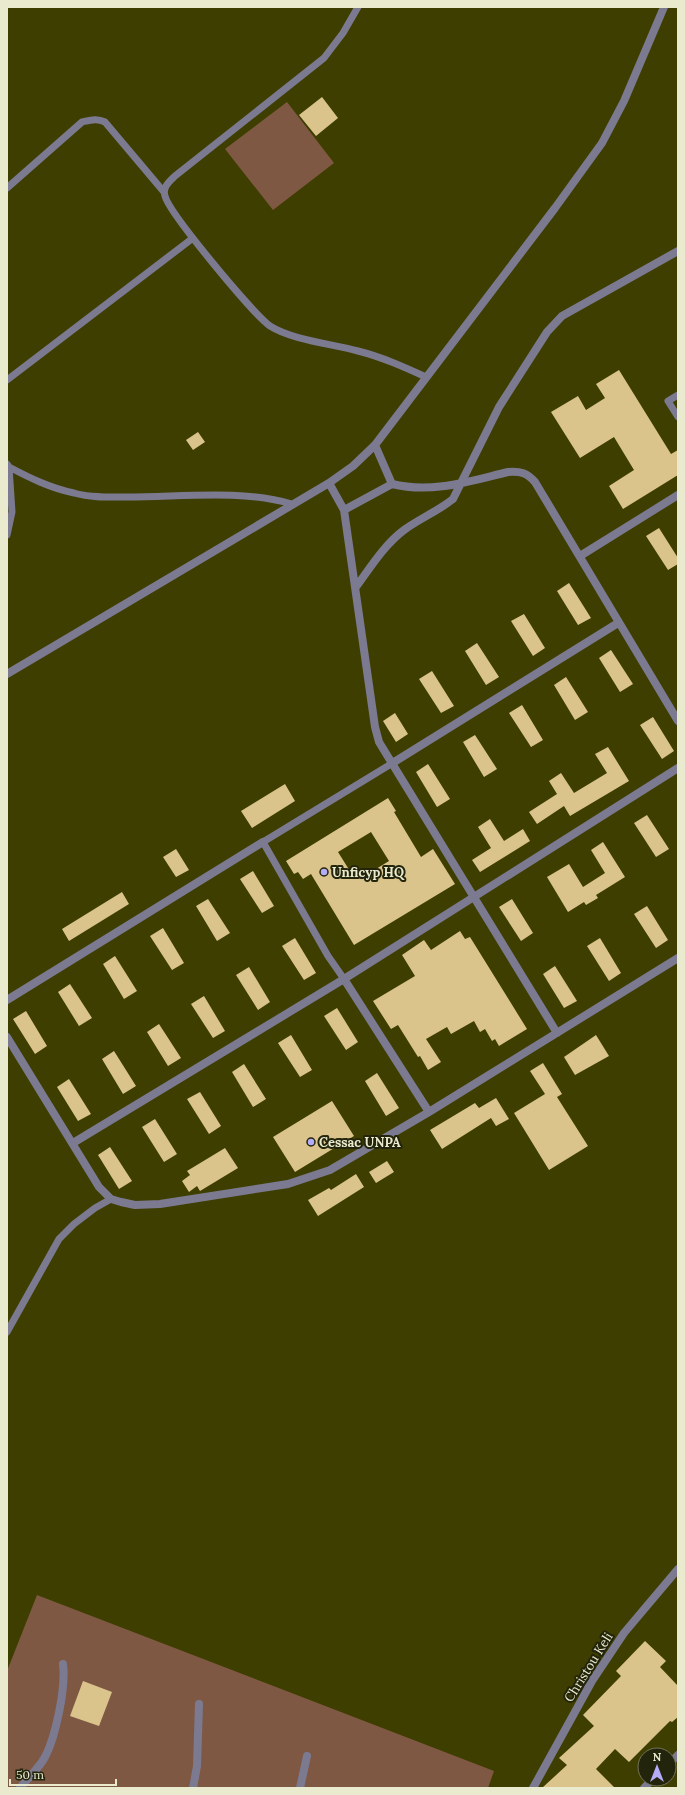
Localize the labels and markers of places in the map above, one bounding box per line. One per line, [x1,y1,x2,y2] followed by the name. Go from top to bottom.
[332,864,405,881] place label: Unficyp HQ
[319,867,329,877] marker: Unficyp HQ
[319,1134,401,1151] place label: Cessac UNPA
[306,1137,316,1147] marker: Cessac UNPA

